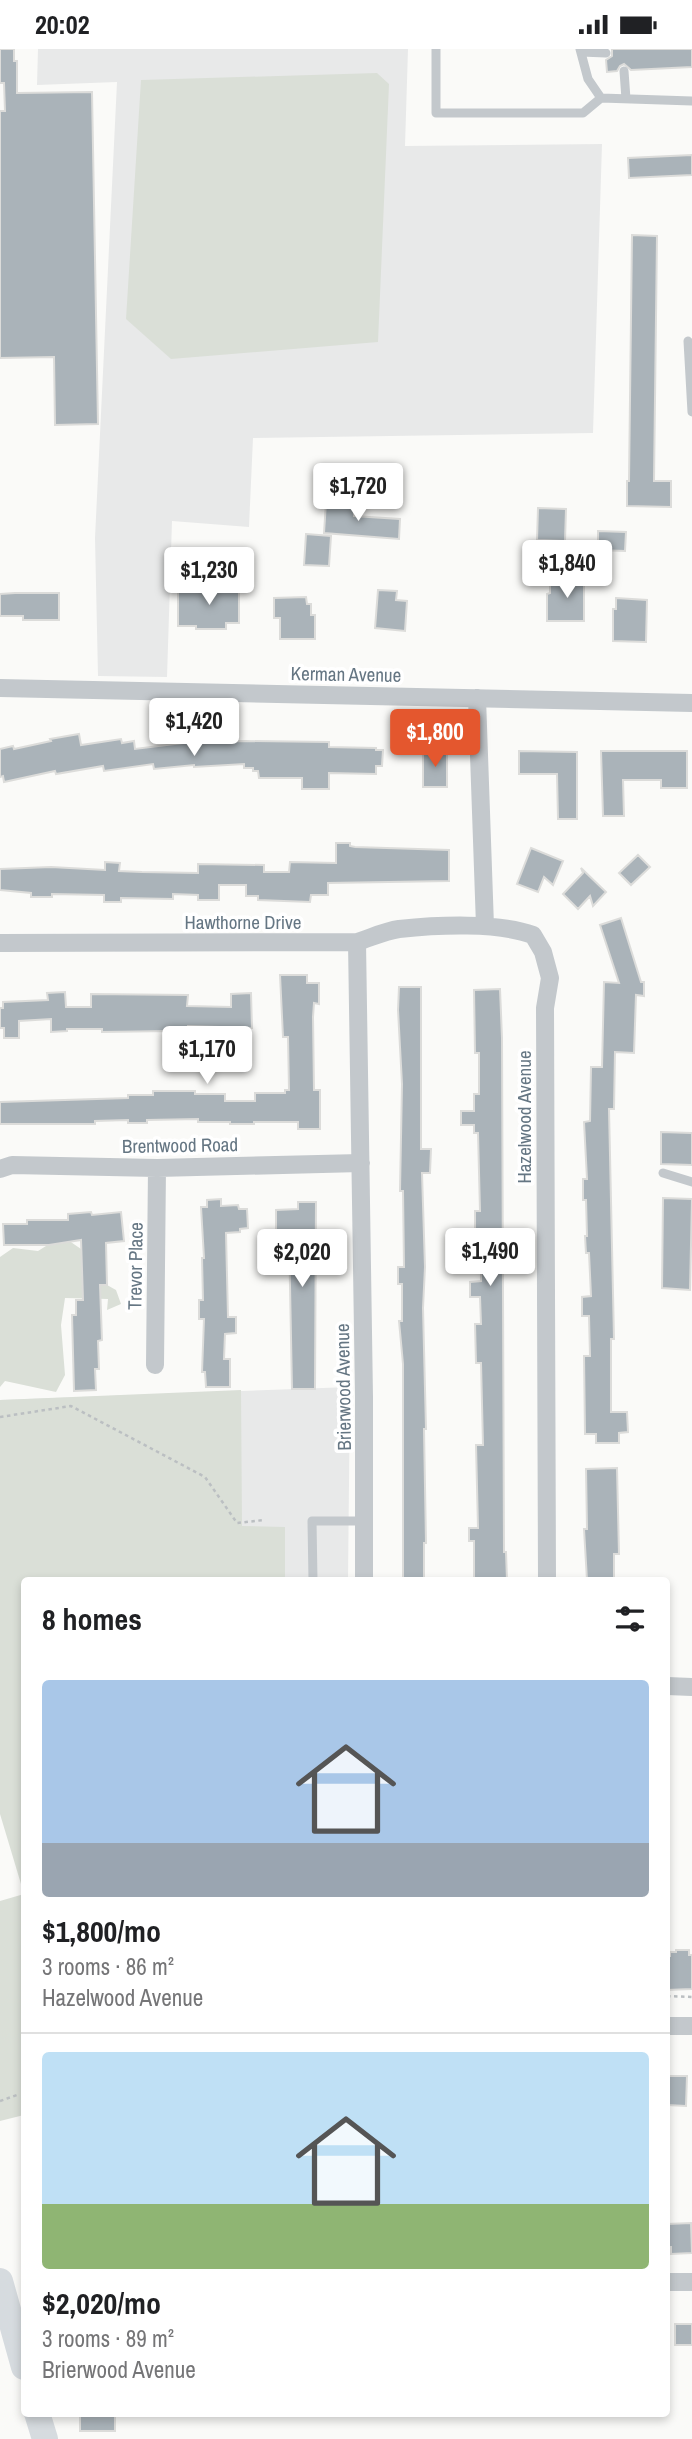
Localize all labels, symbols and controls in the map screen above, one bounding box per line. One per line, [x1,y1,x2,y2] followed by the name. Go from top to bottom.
[35,7,90,42] text: 20:02
[301,463,415,523] pin: $1,720
[329,470,387,501] text: $1,720
[510,540,624,600] pin: $1,840
[152,547,266,607] pin: $1,230
[538,547,596,578] text: $1,840
[180,554,238,585] text: $1,230
[290,660,402,688] street label: Kerman Avenue
[137,699,251,758] pin: $1,420
[165,705,223,736] text: $1,420
[378,709,492,769] pin: $1,800
[406,716,464,747] text: $1,800
[185,909,301,935] street label: Hawthorne Drive
[150,1027,264,1086] pin: $1,170
[178,1033,236,1064] text: $1,170
[511,1050,537,1184] street label: Hazelwood Avenue
[122,1131,238,1159] street label: Brentwood Road
[121,1222,149,1310] street label: Trevor Place
[245,1229,359,1289] pin: $2,020
[433,1229,547,1288] pin: $1,490
[461,1235,519,1266] text: $1,490
[273,1236,331,1267] text: $2,020
[329,1323,357,1451] street label: Brierwood Avenue
[42,1599,142,1639] text: 8 homes
[611,1600,649,1638] icon: filters
[283,1726,409,1852] icon: home
[42,1911,161,1951] text: $1,800/mo
[42,1951,174,1982] text: 3 rooms · 86 m²
[42,1982,203,2013] text: Hazelwood Avenue
[283,2098,409,2224] icon: home
[42,2283,161,2323] text: $2,020/mo
[42,2323,174,2354] text: 3 rooms · 89 m²
[42,2354,196,2385] text: Brierwood Avenue

